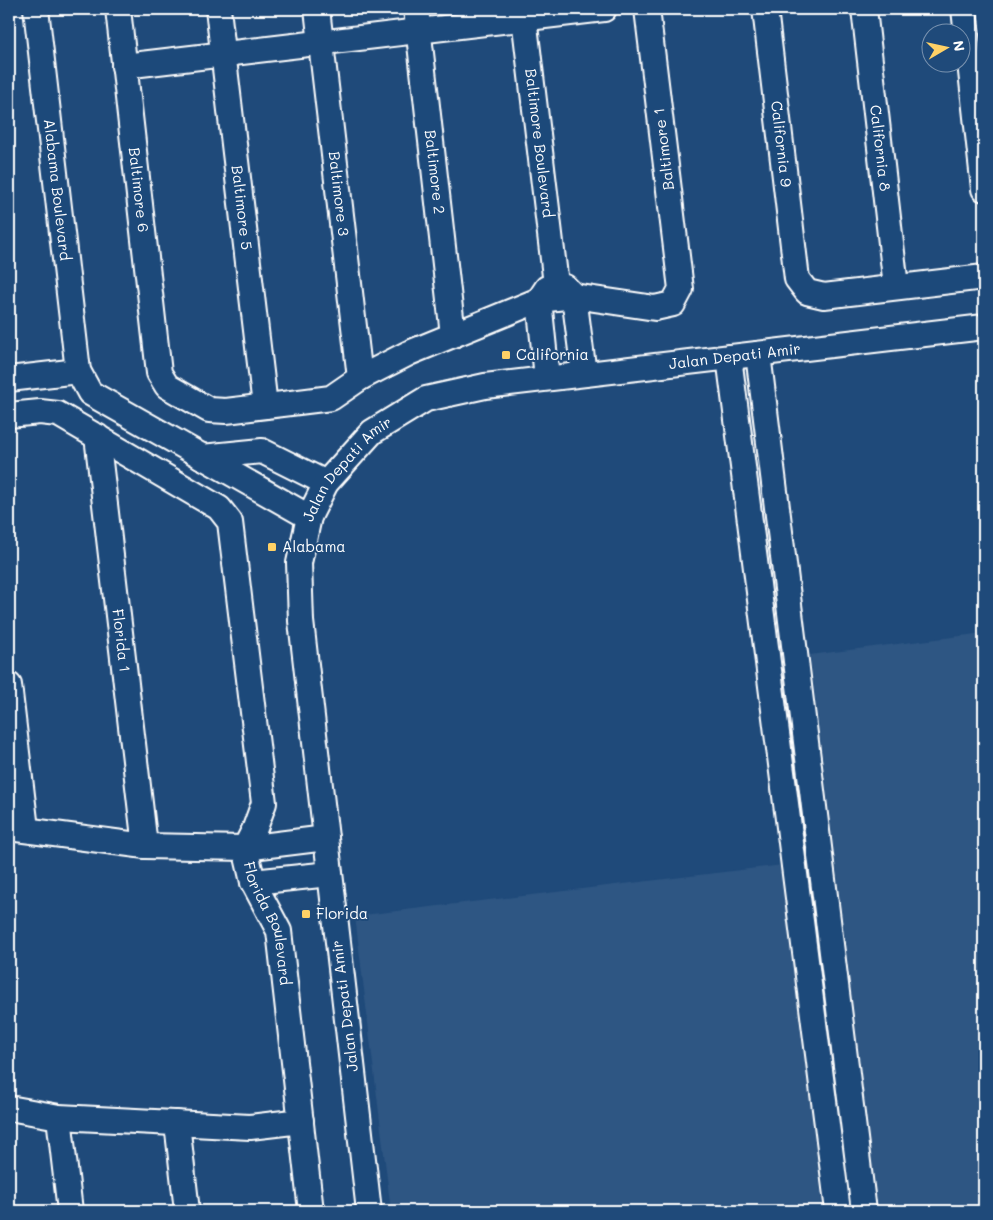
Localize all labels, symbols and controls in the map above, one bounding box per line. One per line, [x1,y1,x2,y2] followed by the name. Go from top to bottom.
[920,22,970,72] north arrow
[949,39,970,53] text: N
[521,67,559,219] street label: Baltimore Boulevard
[767,100,797,188] street label: California 9
[866,104,896,192] street label: California 8
[648,107,678,191] street label: Baltimore 1
[40,118,76,262] street label: Alabama Boulevard
[421,129,450,215] street label: Baltimore 2
[125,146,154,233] street label: Baltimore 6
[325,150,354,237] street label: Baltimore 3
[228,164,257,251] street label: Baltimore 5
[668,338,802,373] street label: Jalan Depati Amir
[516,344,589,364] place label: California
[500,349,512,361] marker: California
[297,411,395,523] street label: Jalan Depati Amir
[282,536,346,556] place label: Alabama
[266,541,278,553] marker: Alabama
[108,608,136,673] street label: Florida 1
[239,859,296,986] street label: Florida Boulevard
[316,903,368,923] place label: Florida
[300,908,312,920] marker: Florida
[326,939,362,1073] street label: Jalan Depati Amir

